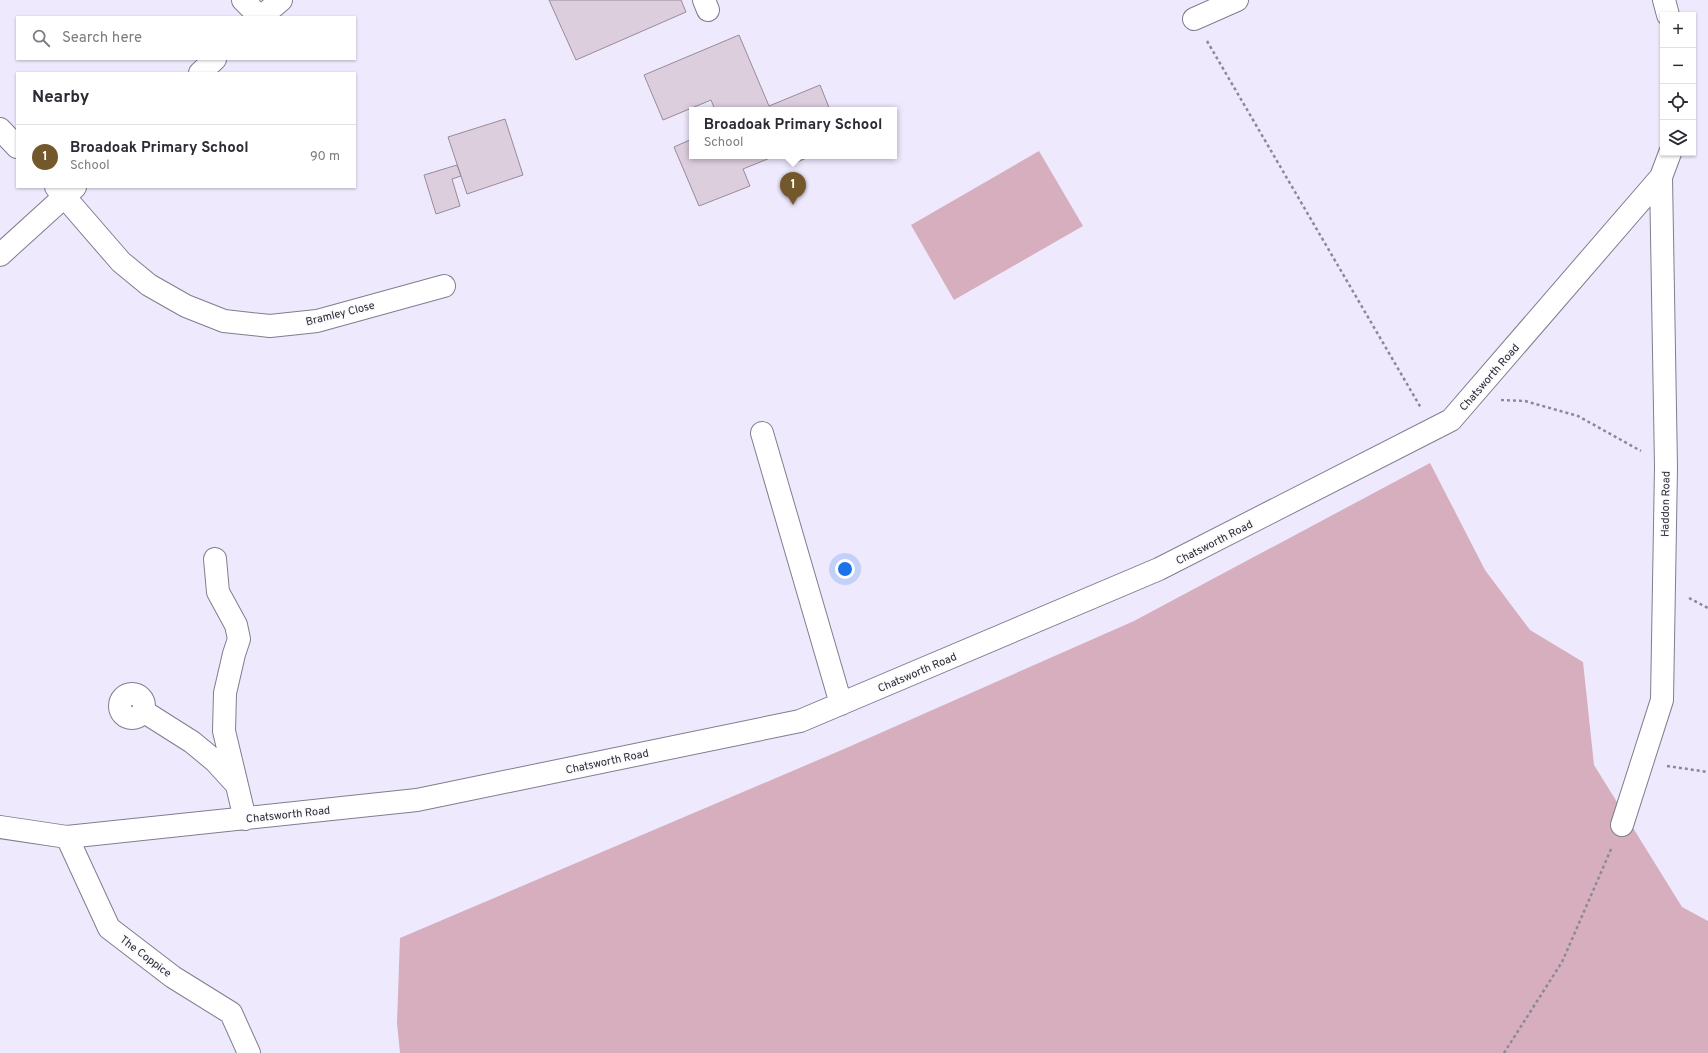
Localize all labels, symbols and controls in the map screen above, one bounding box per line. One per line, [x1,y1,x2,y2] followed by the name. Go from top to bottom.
[1660,12,1696,156] map controls
[1660,12,1696,48] button: +
[16,16,356,60] search box
[30,27,52,49] icon: search
[62,29,142,48] text: Search here
[1660,48,1696,84] button: −
[1660,84,1696,120] button: locate
[32,87,89,109] text: Nearby
[689,107,897,159] popup
[704,116,882,135] text: Broadoak Primary School
[1660,120,1696,156] button: layers
[704,135,743,151] text: School
[70,139,249,158] text: Broadoak Primary School
[42,149,48,165] text: 1
[310,149,340,165] text: 90 m
[70,158,110,174] text: School
[780,172,806,205] pin: 1
[304,299,376,329] street label: Bramley Close
[1457,341,1523,414] street label: Chatsworth Road
[1658,471,1674,537] street label: Haddon Road
[1174,517,1255,568] street label: Chatsworth Road
[835,559,855,579] your location
[876,650,959,696] street label: Chatsworth Road
[564,746,650,778] street label: Chatsworth Road
[245,804,331,826] street label: Chatsworth Road
[117,933,174,981] street label: The Coppice

